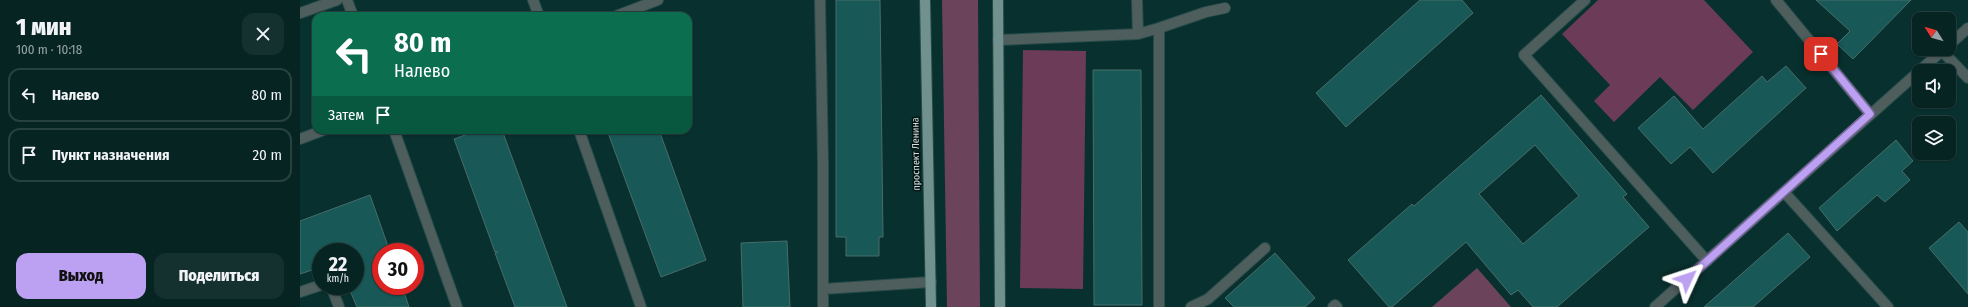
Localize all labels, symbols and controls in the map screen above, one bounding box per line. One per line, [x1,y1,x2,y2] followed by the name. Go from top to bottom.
[1912,12,1956,56] north arrow
[1912,12,1956,160] map controls
[16,13,71,41] text: 1 мин
[242,13,284,55] button: close
[394,26,451,59] text: 80 m
[328,28,380,80] icon: left
[1804,37,1838,71] pin
[16,42,82,57] text: 100 m · 10:18
[1810,43,1832,65] icon: arrive
[394,60,450,82] text: Налево
[1912,64,1956,108] button: sound
[18,84,40,106] icon: left
[52,86,99,104] text: Налево
[252,86,282,104] text: 80 m
[372,104,394,126] icon: arrive
[328,106,364,124] text: Затем
[1912,116,1956,160] button: layers
[909,117,923,191] street label: проспект Ленина
[18,144,40,166] icon: arrive
[52,146,170,164] text: Пункт назначения
[253,146,282,164] text: 20 m
[372,243,424,295] speed limit sign: 30
[329,252,347,276] text: 22
[16,253,146,299] button: Выход
[154,253,284,299] button: Поделиться
[1666,258,1708,300] position arrow
[327,273,349,285] text: km/h

